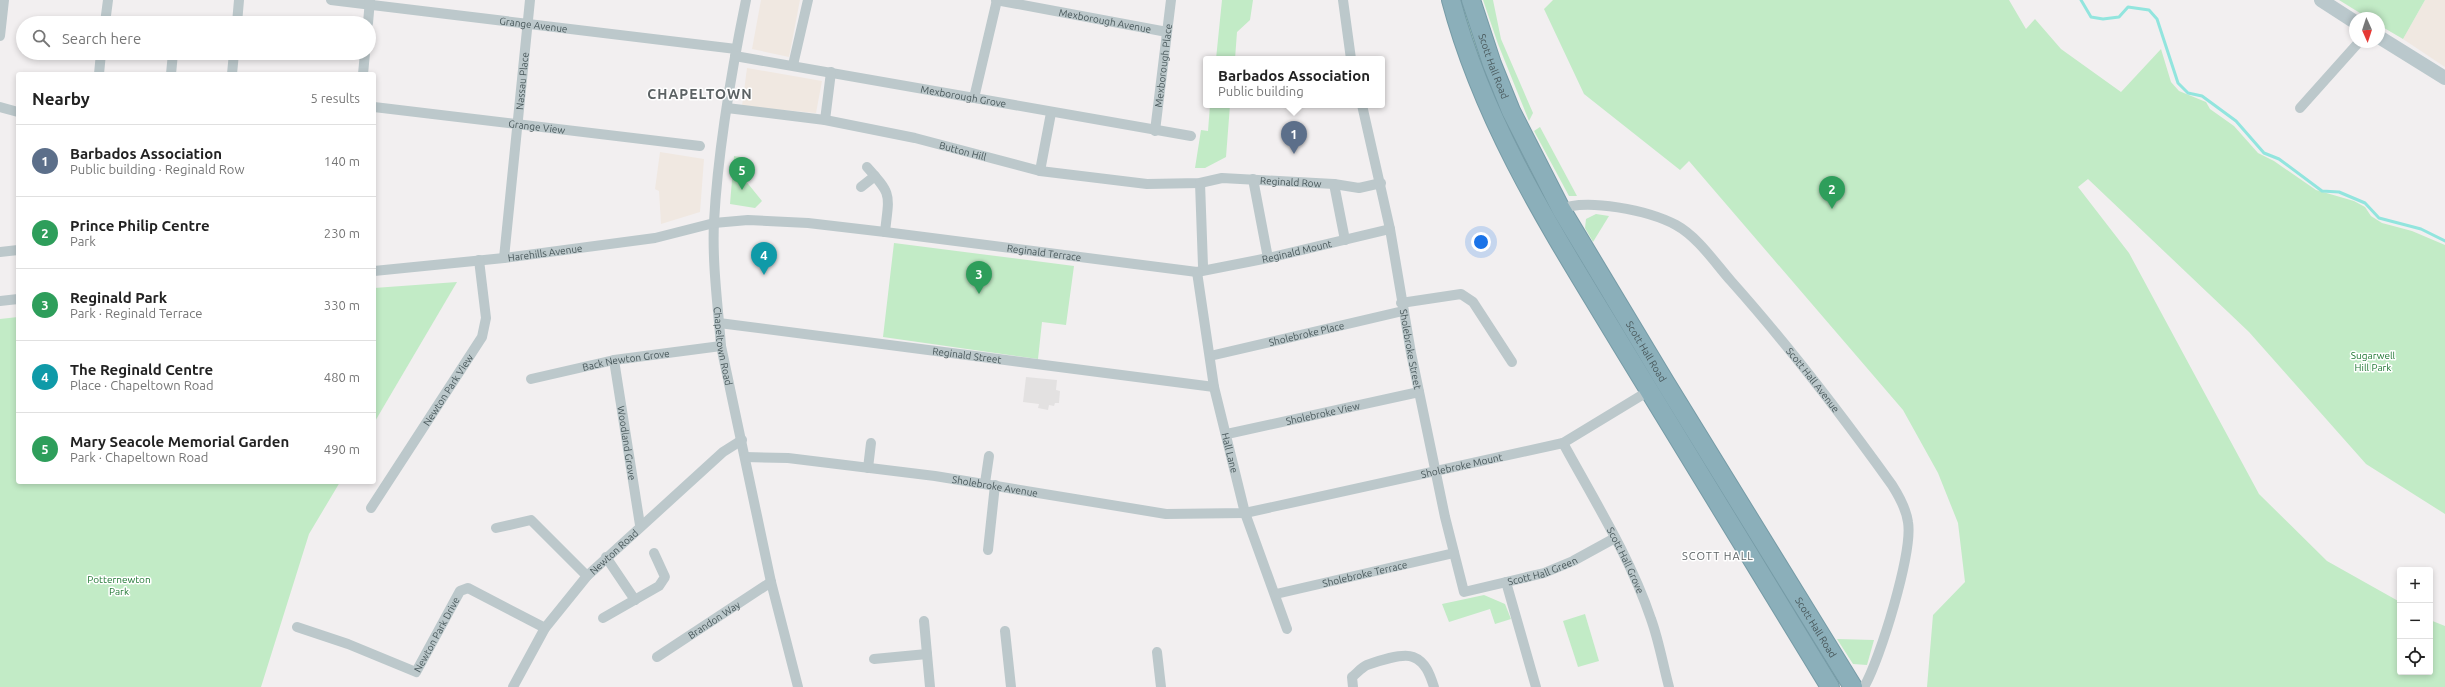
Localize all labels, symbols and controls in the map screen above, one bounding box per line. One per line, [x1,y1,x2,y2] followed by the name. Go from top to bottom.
[1058,6,1152,34] street label: Mexborough Avenue
[2349,12,2385,48] north arrow
[499,15,568,34] street label: Grange Avenue
[16,16,376,60] search box
[1152,23,1174,108] street label: Mexborough Place
[30,27,52,49] icon: search
[62,30,141,47] text: Search here
[1477,32,1511,100] street label: Scott Hall Road
[513,51,530,110] street label: Nassau Place
[1203,56,1385,108] popup
[1218,67,1370,84] text: Barbados Association
[920,83,1007,109] street label: Mexborough Grove
[1218,84,1304,98] text: Public building
[647,86,753,102] district label: CHAPELTOWN
[32,89,90,108] text: Nearby
[310,91,360,105] text: 5 results
[508,118,566,135] street label: Grange View
[1281,121,1307,154] pin: 1
[938,139,988,162] street label: Button Hill
[70,145,222,162] text: Barbados Association
[41,154,49,168] text: 1
[324,154,360,168] text: 140 m
[729,157,755,190] pin: 5
[70,162,245,176] text: Public building · Reginald Row
[1260,175,1322,189] street label: Reginald Row
[1819,176,1845,209] pin: 2
[70,217,210,234] text: Prince Philip Centre
[41,226,49,240] text: 2
[324,226,360,240] text: 230 m
[1471,232,1491,252] your location
[70,234,96,248] text: Park
[1261,238,1333,265] street label: Reginald Mount
[507,242,583,263] street label: Harehills Avenue
[751,242,777,275] pin: 4
[1006,242,1082,263] street label: Reginald Terrace
[966,261,992,294] pin: 3
[70,289,167,306] text: Reginald Park
[41,298,49,312] text: 3
[324,298,360,312] text: 330 m
[70,306,202,320] text: Park · Reginald Terrace
[712,306,735,386] street label: Chapeltown Road
[1398,308,1424,390] street label: Sholebroke Street
[1268,319,1345,348] street label: Sholebroke Place
[1624,319,1669,384] street label: Scott Hall Road
[932,345,1002,365] street label: Reginald Street
[1784,345,1842,414] street label: Scott Hall Avenue
[581,347,670,373] street label: Back Newton Grove
[2351,350,2396,373] park label: Sugarwell Hill Park
[421,352,475,427] street label: Newton Park View
[70,361,213,378] text: The Reginald Centre
[41,370,49,384] text: 4
[324,370,360,384] text: 480 m
[70,378,214,392] text: Place · Chapeltown Road
[1285,400,1361,427] street label: Sholebroke View
[616,405,638,481] street label: Woodland Grove
[1220,431,1240,474] street label: Hall Lane
[70,433,289,450] text: Mary Seacole Memorial Garden
[41,442,49,456] text: 5
[324,442,360,456] text: 490 m
[70,450,208,464] text: Park · Chapeltown Road
[1420,451,1503,480] street label: Sholebroke Mount
[951,473,1039,498] street label: Sholebroke Avenue
[1605,525,1646,595] street label: Scott Hall Grove
[587,527,640,576] street label: Newton Road
[1682,550,1754,562] district label: SCOTT HALL
[1506,554,1579,587] street label: Scott Hall Green
[1321,558,1408,589] street label: Sholebroke Terrace
[2397,567,2433,675] map controls
[2397,567,2433,603] button: +
[87,574,151,597] park label: Potternewton Park
[411,595,461,674] street label: Newton Park Drive
[1793,595,1839,659] street label: Scott Hall Road
[686,599,742,641] street label: Brandon Way
[2397,603,2433,639] button: −
[2397,639,2433,675] button: locate

